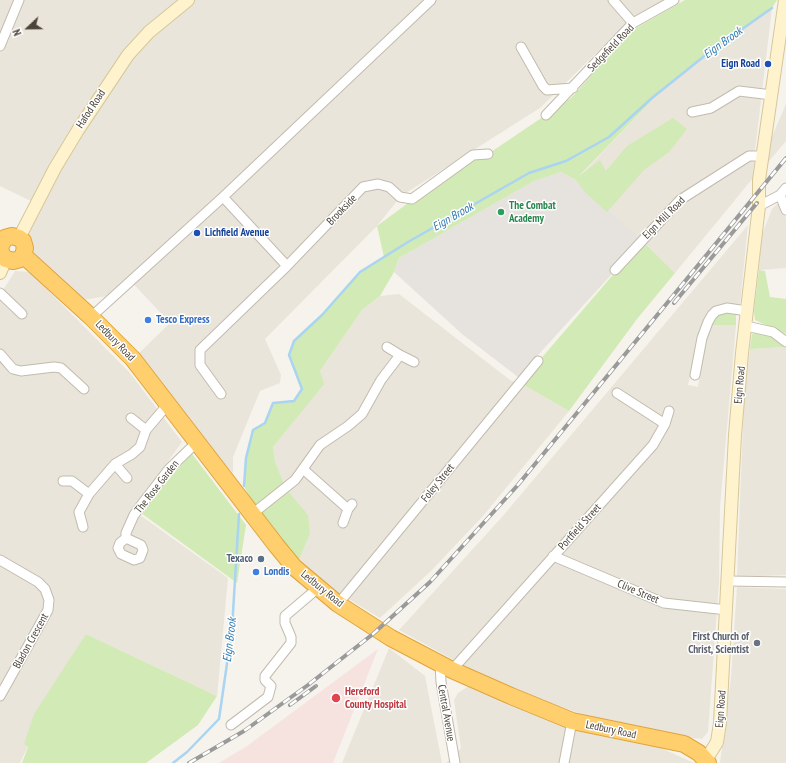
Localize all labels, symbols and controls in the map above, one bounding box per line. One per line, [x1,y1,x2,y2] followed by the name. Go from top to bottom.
[8,8,48,48] north arrow
[585,21,637,75] street label: Sedgefield Road
[701,24,745,62] water label: Eign Brook
[9,27,24,38] text: N
[721,57,760,71] place label: Eign Road
[763,59,773,69] marker: Eign Road
[74,87,108,131] street label: Hafod Road
[324,192,360,228] street label: Brookside
[640,194,688,242] street label: Eign Mill Road
[509,199,556,225] place label: The Combat Academy
[430,200,476,234] water label: Eign Brook
[496,207,506,217] marker: The Combat Academy
[205,226,269,240] place label: Lichfield Avenue
[192,228,202,238] marker: Lichfield Avenue
[156,313,210,327] place label: Tesco Express
[143,315,153,325] marker: Tesco Express
[92,318,138,364] street label: Ledbury Road
[732,366,748,404] street label: Eign Road
[132,458,182,516] street label: The Rose Garden
[419,461,457,505] street label: Foley Street
[556,501,604,553] street label: Portfield Street
[226,552,253,566] place label: Texaco
[256,554,266,564] marker: Texaco
[264,565,289,579] place label: Londis
[251,567,261,577] marker: Londis
[298,568,346,610] street label: Ledbury Road
[615,577,661,607] street label: Clive Street
[10,611,52,671] street label: Bladon Crescent
[220,617,240,663] water label: Eign Brook
[688,630,749,656] place label: First Church of Christ, Scientist
[752,638,762,648] marker: First Church of Christ, Scientist
[435,684,457,742] street label: Central Avenue
[345,685,406,711] place label: Hereford County Hospital
[713,690,729,728] street label: Eign Road
[330,692,342,704] marker: Hereford County Hospital
[585,718,637,742] street label: Ledbury Road

